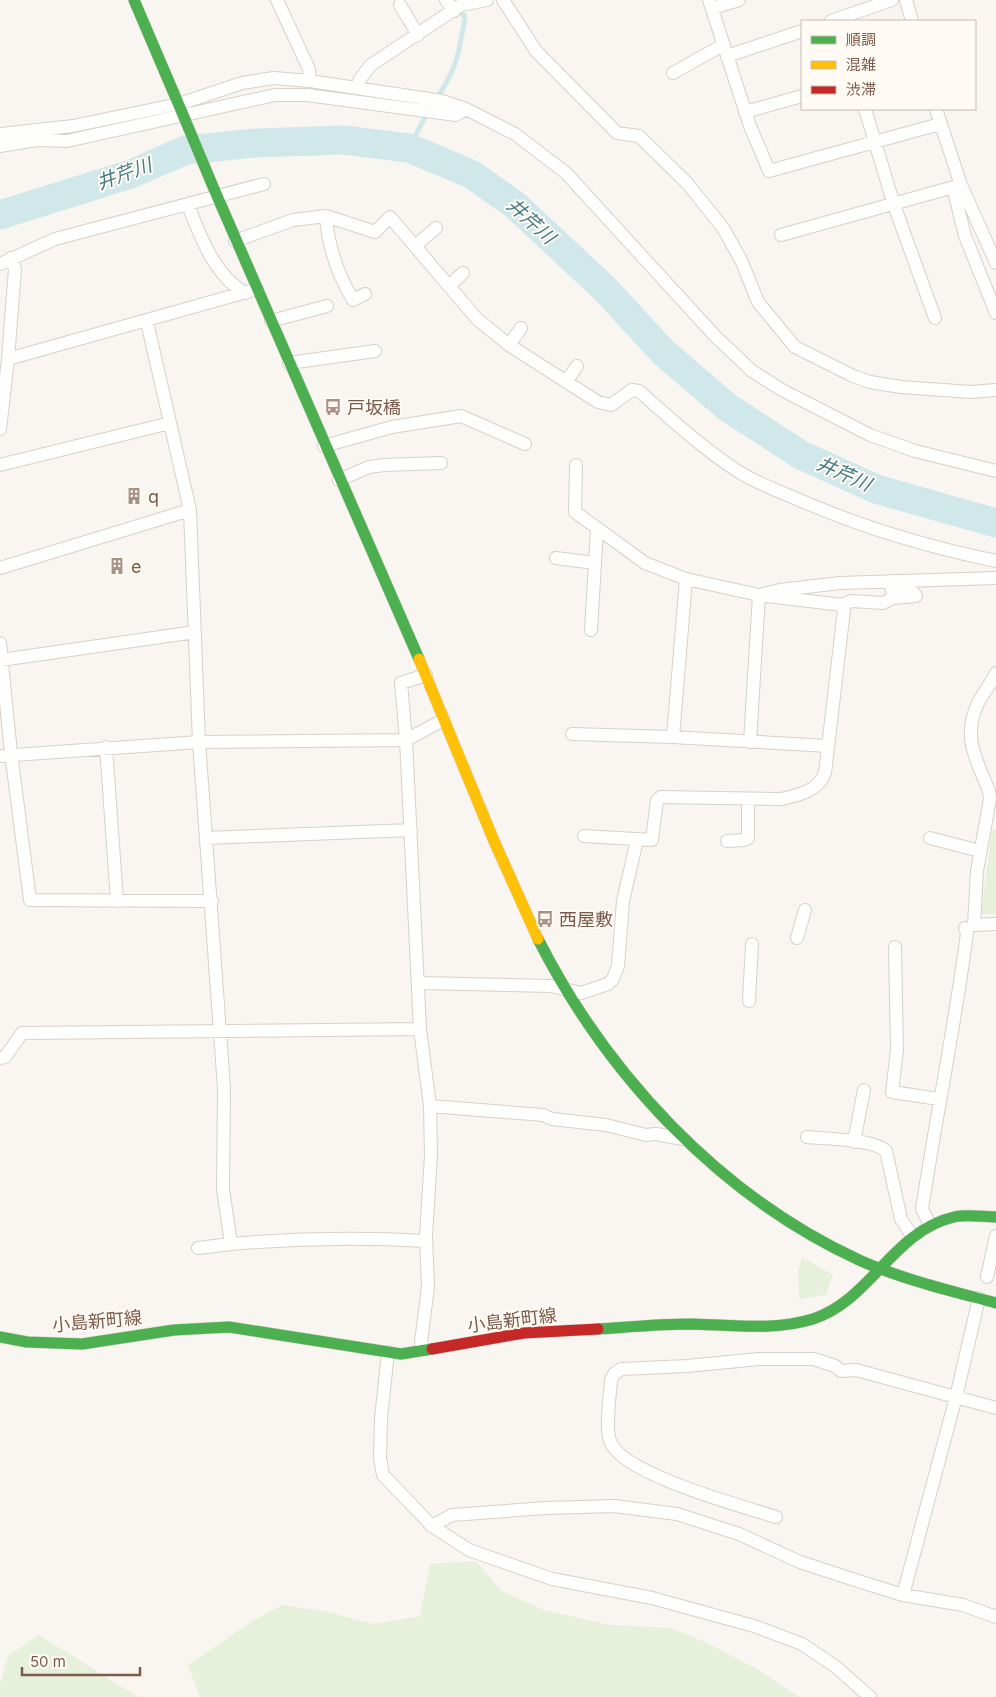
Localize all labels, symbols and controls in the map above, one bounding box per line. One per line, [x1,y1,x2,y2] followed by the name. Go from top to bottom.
[801,20,976,110] legend
[846,30,876,49] text: 順調
[846,55,876,74] text: 混雑
[846,80,876,99] text: 渋滞
[93,153,157,195] water label: 井芹川
[502,193,561,250] water label: 井芹川
[323,397,343,417] bus stop icon: 戸坂橋
[347,397,401,418] place label: 戸坂橋
[813,452,877,497] water label: 井芹川
[124,486,144,506] building icon: q
[148,486,159,507] place label: q
[107,556,127,576] building icon: e
[131,556,142,577] place label: e
[535,909,555,929] bus stop icon: 西屋敷
[559,909,613,930] place label: 西屋敷
[466,1304,558,1336] street label: 小島新町線
[51,1307,143,1335] street label: 小島新町線
[22,1644,140,1676] scale bar
[30,1652,66,1671] text: 50 m

